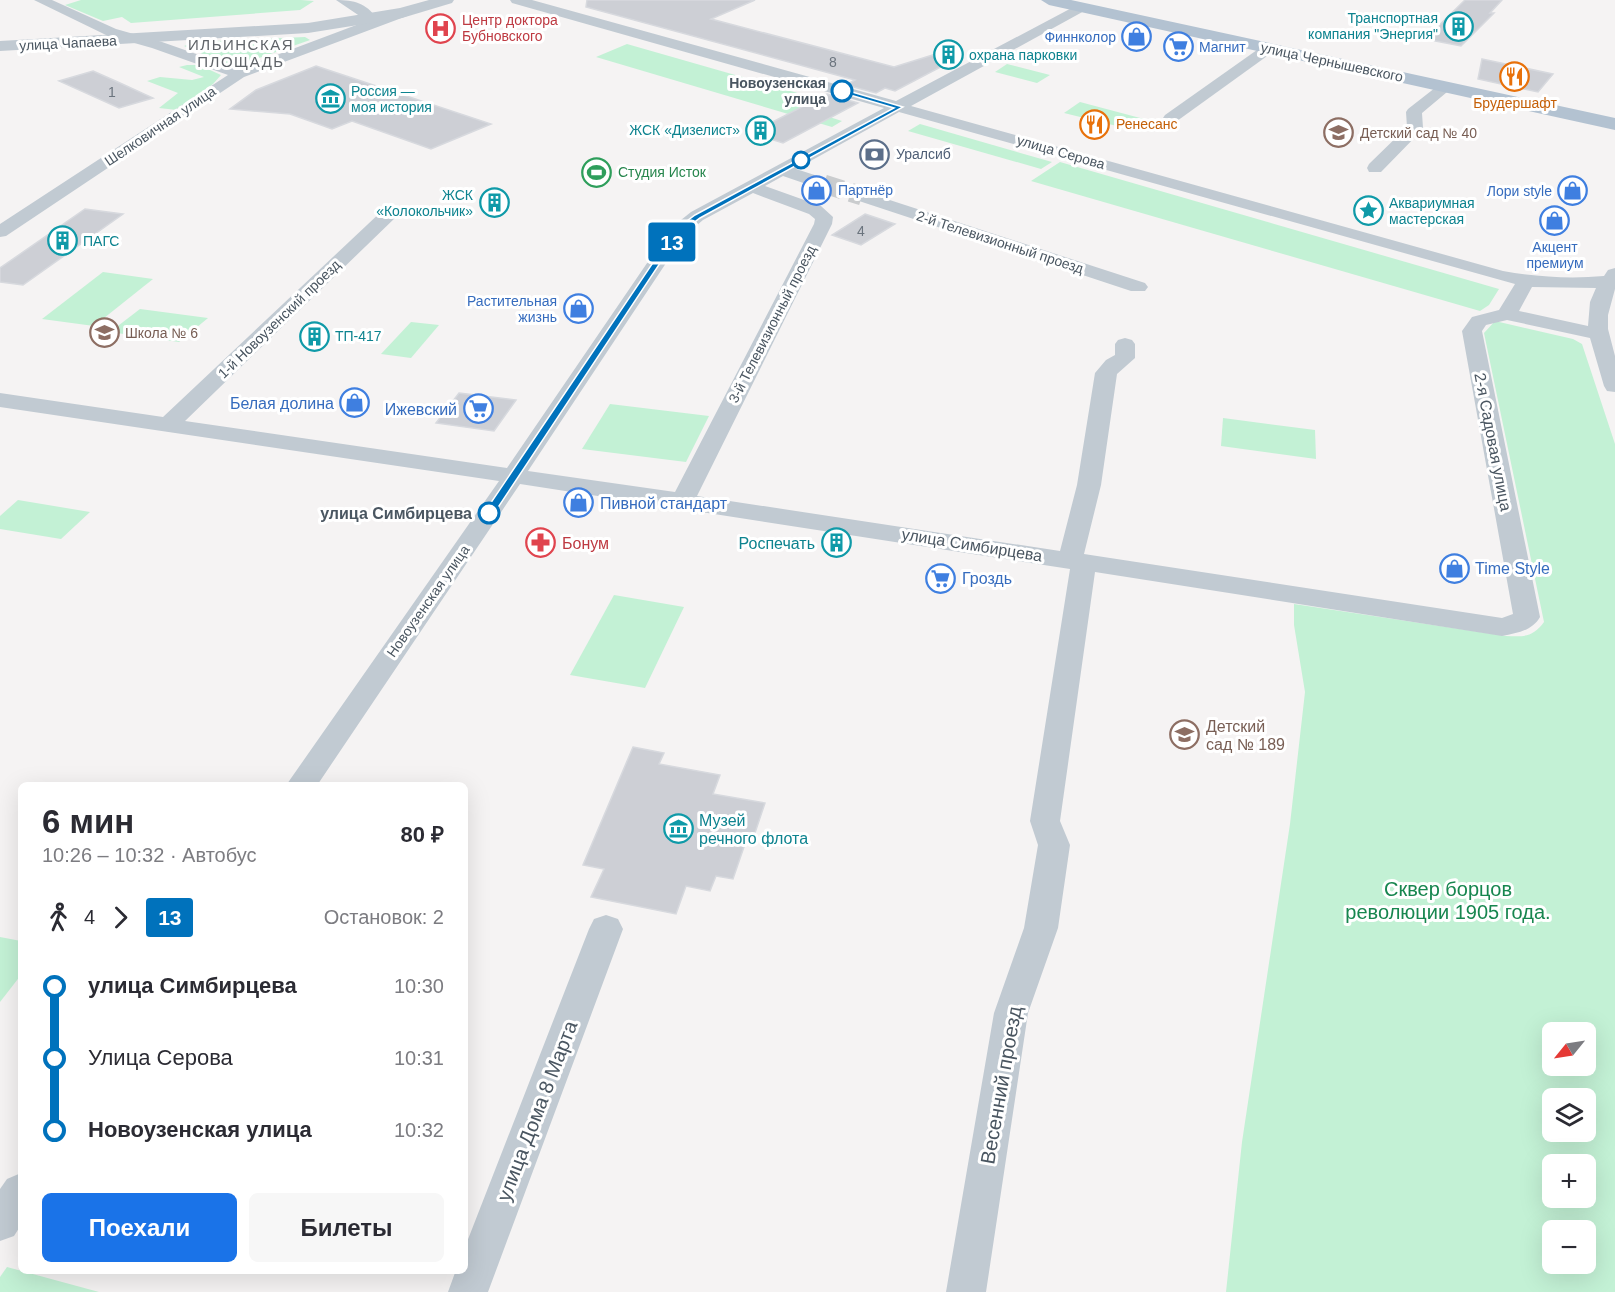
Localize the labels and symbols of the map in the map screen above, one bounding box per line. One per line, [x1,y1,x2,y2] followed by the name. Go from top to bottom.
[1308,10,1438,42] place label: Транспортная компания "Энергия"
[1443,10,1475,42] building icon: Транспортная компания "Энергия"
[425,12,457,44] hospital icon: Центр доктора Бубновского
[462,12,558,44] place label: Центр доктора Бубновского
[1121,21,1153,53] shop icon: Финнколор
[1044,29,1116,45] place label: Финнколор
[1162,31,1194,63] supermarket icon: Магнит
[19,32,117,54] street label: улица Чапаева
[188,36,294,70] district label: ИЛЬИНСКАЯ ПЛОЩАДЬ
[932,39,964,71] building icon: охрана парковки
[1199,39,1246,55] place label: Магнит
[1259,39,1405,85] street label: улица Чернышевского
[969,47,1077,63] place label: охрана парковки
[829,54,837,70] house number: 8
[1499,60,1531,92] restaurant icon: Брудершафт
[729,75,826,107] place label: Новоузенская улица
[831,80,853,102] marker: Новоузенская улица
[101,83,219,169] street label: Шелковичная улица
[314,83,346,115] museum icon: Россия — моя история
[351,83,432,115] place label: Россия — моя история
[108,84,116,100] house number: 1
[1473,95,1557,111] place label: Брудершафт
[1079,108,1111,140] restaurant icon: Ренесанс
[745,114,777,146] building icon: ЖСК «Дизелист»
[1116,116,1178,132] place label: Ренесанс
[1323,117,1355,149] school or university icon: Детский сад № 40
[629,122,740,138] place label: ЖСК «Дизелист»
[1360,125,1477,141] place label: Детский сад № 40
[1015,132,1107,172] street label: улица Серова
[859,138,891,170] bank icon: Уралсиб
[896,146,951,162] place label: Уралсиб
[792,151,810,169] unlabelled marker
[581,156,613,188] sports icon: Студия Исток
[618,164,707,180] place label: Студия Исток
[801,174,833,206] shop icon: Партнёр
[1557,175,1589,207] shop icon: Лори style
[838,182,893,198] place label: Партнёр
[1487,183,1552,199] place label: Лори style
[376,187,474,219] place label: ЖСК «Колокольчик»
[478,187,510,219] building icon: ЖСК «Колокольчик»
[1352,195,1384,227] place icon: Аквариумная мастерская
[1389,195,1475,227] place label: Аквариумная мастерская
[1539,204,1571,236] shop icon: Акцент премиум
[914,207,1086,277] street label: 2-й Телевизионный проезд
[645,222,699,262] line badge: 13
[857,223,865,239] house number: 4
[46,225,78,257] building icon: ПАГС
[83,233,119,249] place label: ПАГС
[1526,239,1584,271] place label: Акцент премиум
[725,243,819,405] street label: 3-й Телевизионный проезд
[215,257,343,381] street label: 1-й Новоузенский проезд
[467,293,557,325] place label: Растительная жизнь
[562,293,594,325] shop icon: Растительная жизнь
[88,317,120,349] school or university icon: Школа № 6
[298,320,330,352] building icon: ТП-417
[125,325,198,341] place label: Школа № 6
[335,328,382,344] place label: ТП-417
[1471,371,1515,513] street label: 2-я Садовая улица
[339,387,371,419] shop icon: Белая долина
[462,393,494,425] supermarket icon: Ижевский
[230,395,334,412] place label: Белая долина
[385,401,457,418] place label: Ижевский
[563,487,595,519] shop icon: Пивной стандарт
[600,495,728,512] place label: Пивной стандарт
[478,502,500,524] marker: улица Симбирцева
[320,505,472,522] place label: улица Симбирцева
[901,526,1043,565] street label: улица Симбирцева
[525,527,557,559] pharmacy icon: Бонум
[820,527,852,559] building icon: Роспечать
[562,535,609,552] place label: Бонум
[739,535,815,552] place label: Роспечать
[383,542,473,660] street label: Новоузенская улица
[1438,552,1470,584] shop icon: Time Style
[1475,560,1550,577] place label: Time Style
[925,562,957,594] supermarket icon: Гроздь
[962,570,1012,587] place label: Гроздь
[1206,718,1285,753] place label: Детский сад № 189
[1169,719,1201,751] school or university icon: Детский сад № 189
[699,812,808,847] place label: Музей речного флота
[662,813,694,845] museum icon: Музей речного флота
[1345,878,1551,923] park label: Сквер борцов революции 1905 года.
[976,1004,1026,1166] street label: Весенний проезд
[492,1017,582,1204] street label: улица Дома 8 Марта
[1542,1022,1596,1076] north arrow

